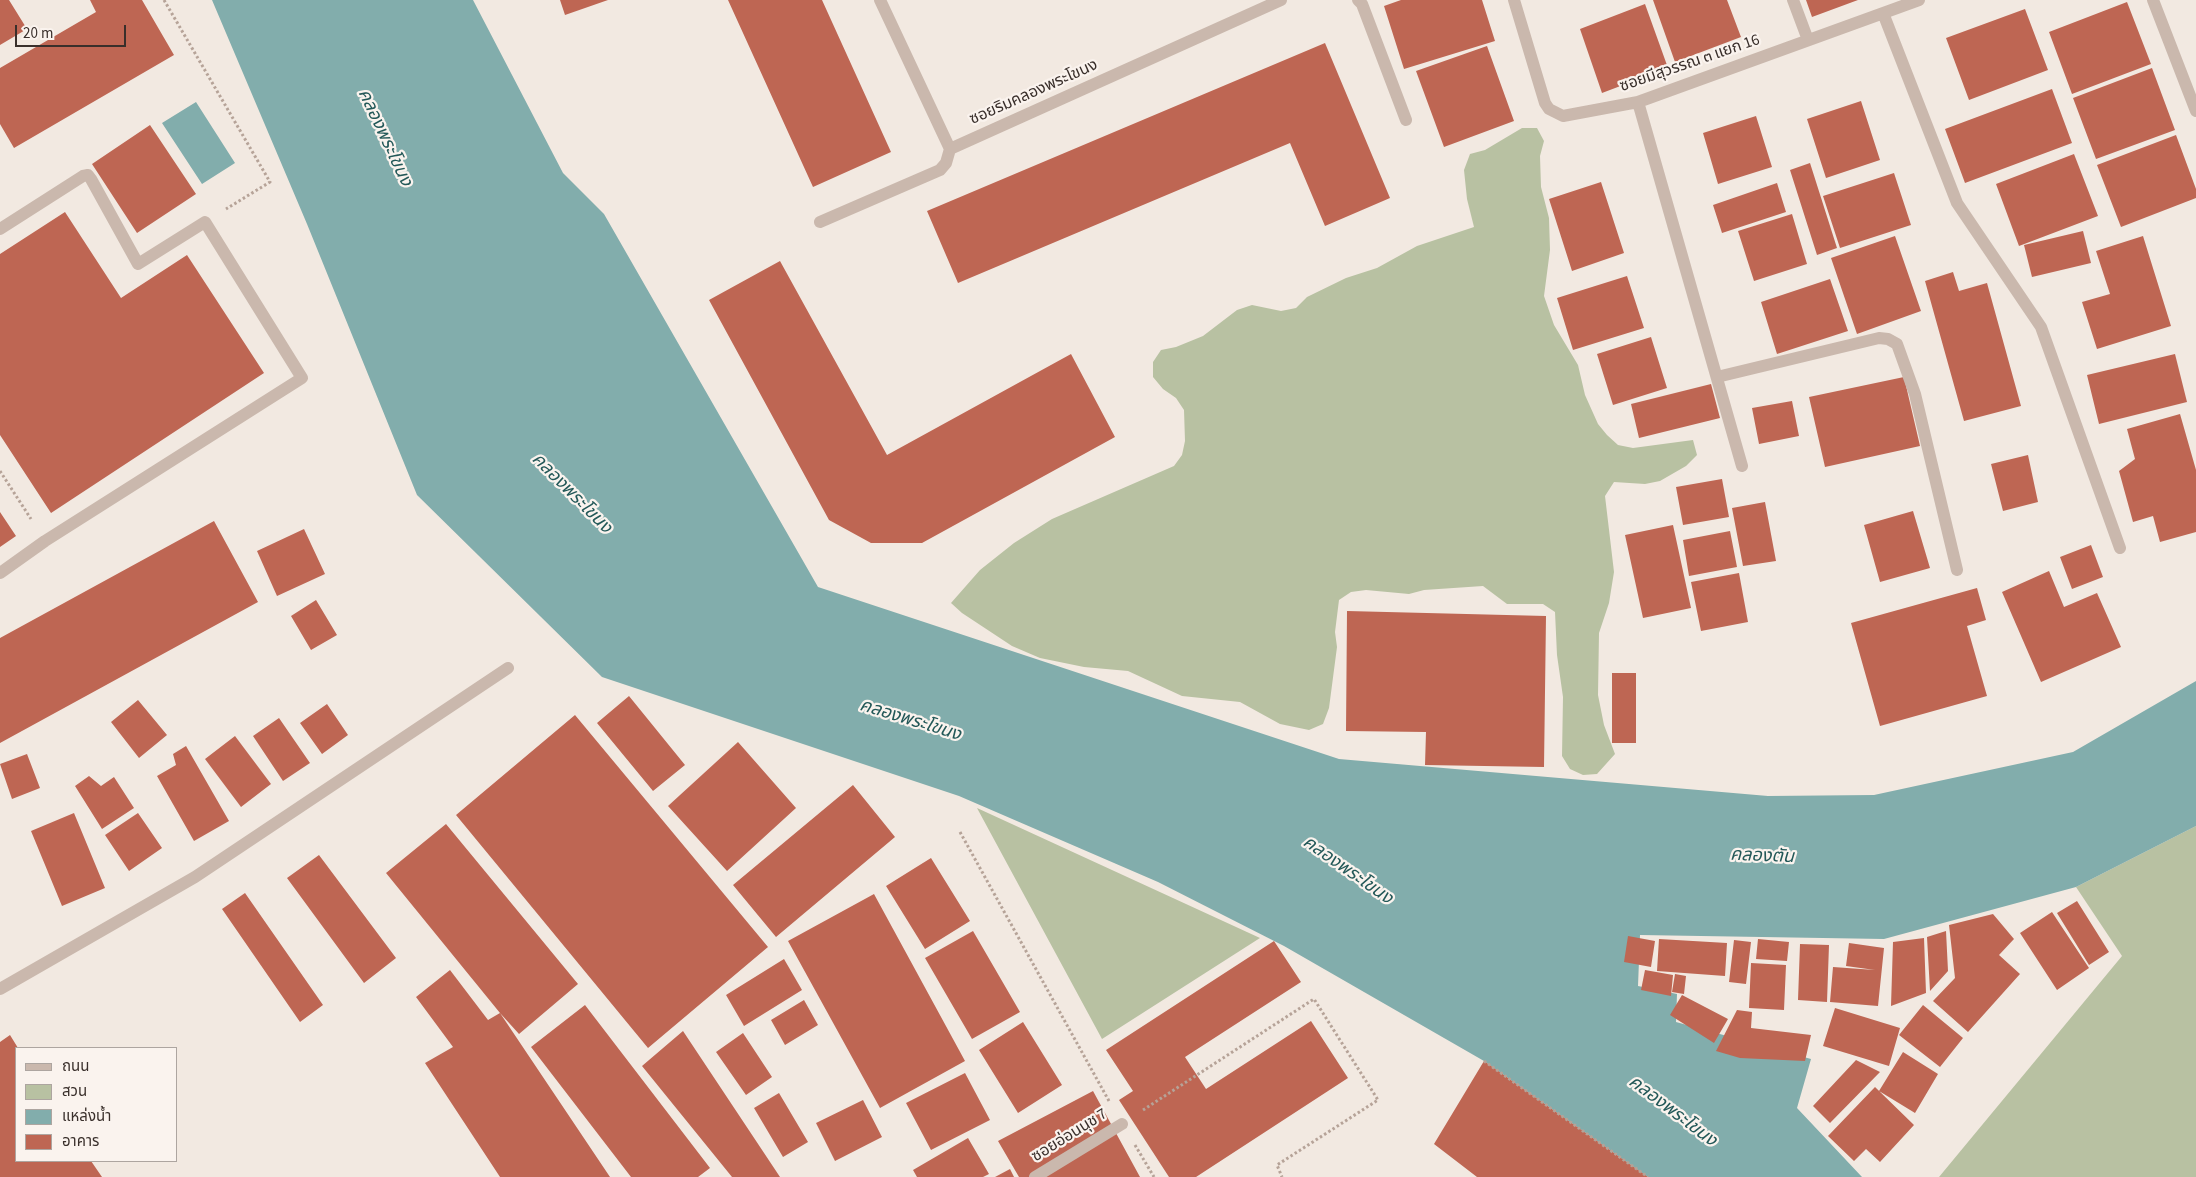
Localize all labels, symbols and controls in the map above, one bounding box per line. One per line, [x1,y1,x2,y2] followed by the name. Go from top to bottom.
[18,15,129,47] scale bar
[23,23,53,44] text: 20 m
[1617,31,1763,97] street label: ซอยมีสุวรรณ ๓ แยก 16
[967,56,1101,130] street label: ซอยริมคลองพระโขนง
[352,86,416,190] water label: คลองพระโขนง
[526,449,616,539] water label: คลองพระโขนง
[857,695,963,747] water label: คลองพระโขนง
[1298,832,1396,910] water label: คลองพระโขนง
[1730,845,1794,869] water label: คลองตัน
[15,1047,178,1162] legend
[62,1056,89,1077] text: ถนน
[1624,1072,1720,1152] water label: คลองพระโขนง
[62,1081,87,1102] text: สวน
[1029,1105,1111,1167] street label: ซอยอ่อนนุช 7
[62,1106,111,1127] text: แหล่งน้ำ
[62,1131,99,1152] text: อาคาร

